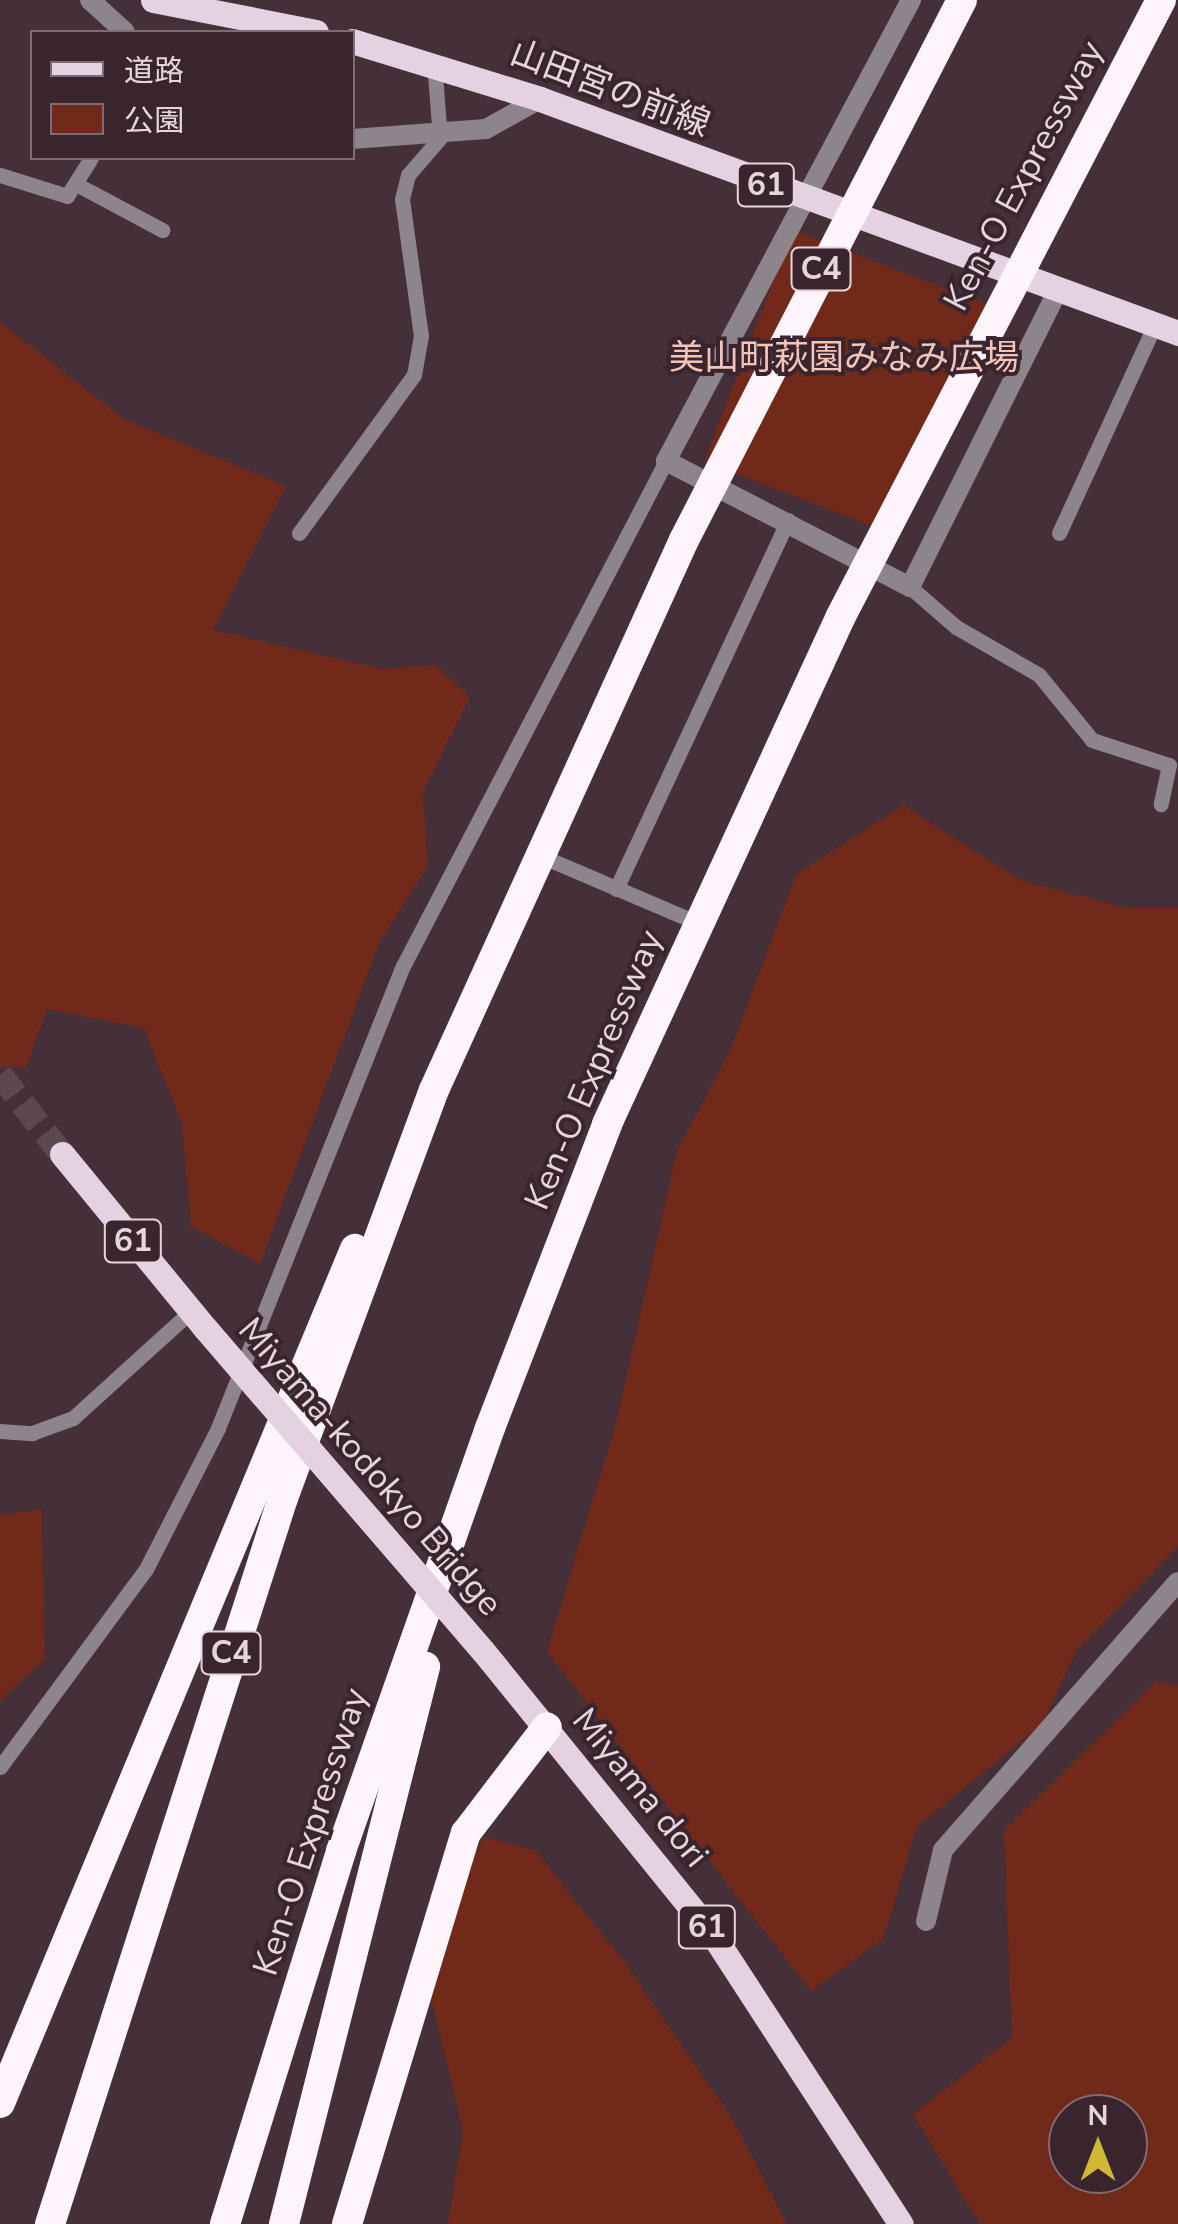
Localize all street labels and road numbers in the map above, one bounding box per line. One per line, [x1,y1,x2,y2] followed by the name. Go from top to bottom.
[504,32,716,146] street label: 山田宮の前線
[935,34,1113,318] street label: Ken-O Expressway
[736,158,796,212] road number: 61
[788,242,854,296] road number: C4
[516,924,672,1216] street label: Ken-O Expressway
[103,1214,163,1268] road number: 61
[229,1309,511,1625] street label: Miyama-kodokyo Bridge
[198,1626,264,1680] road number: C4
[245,1683,377,1981] street label: Ken-O Expressway
[563,1700,717,1876] street label: Miyama dori
[677,1900,737,1954] road number: 61

